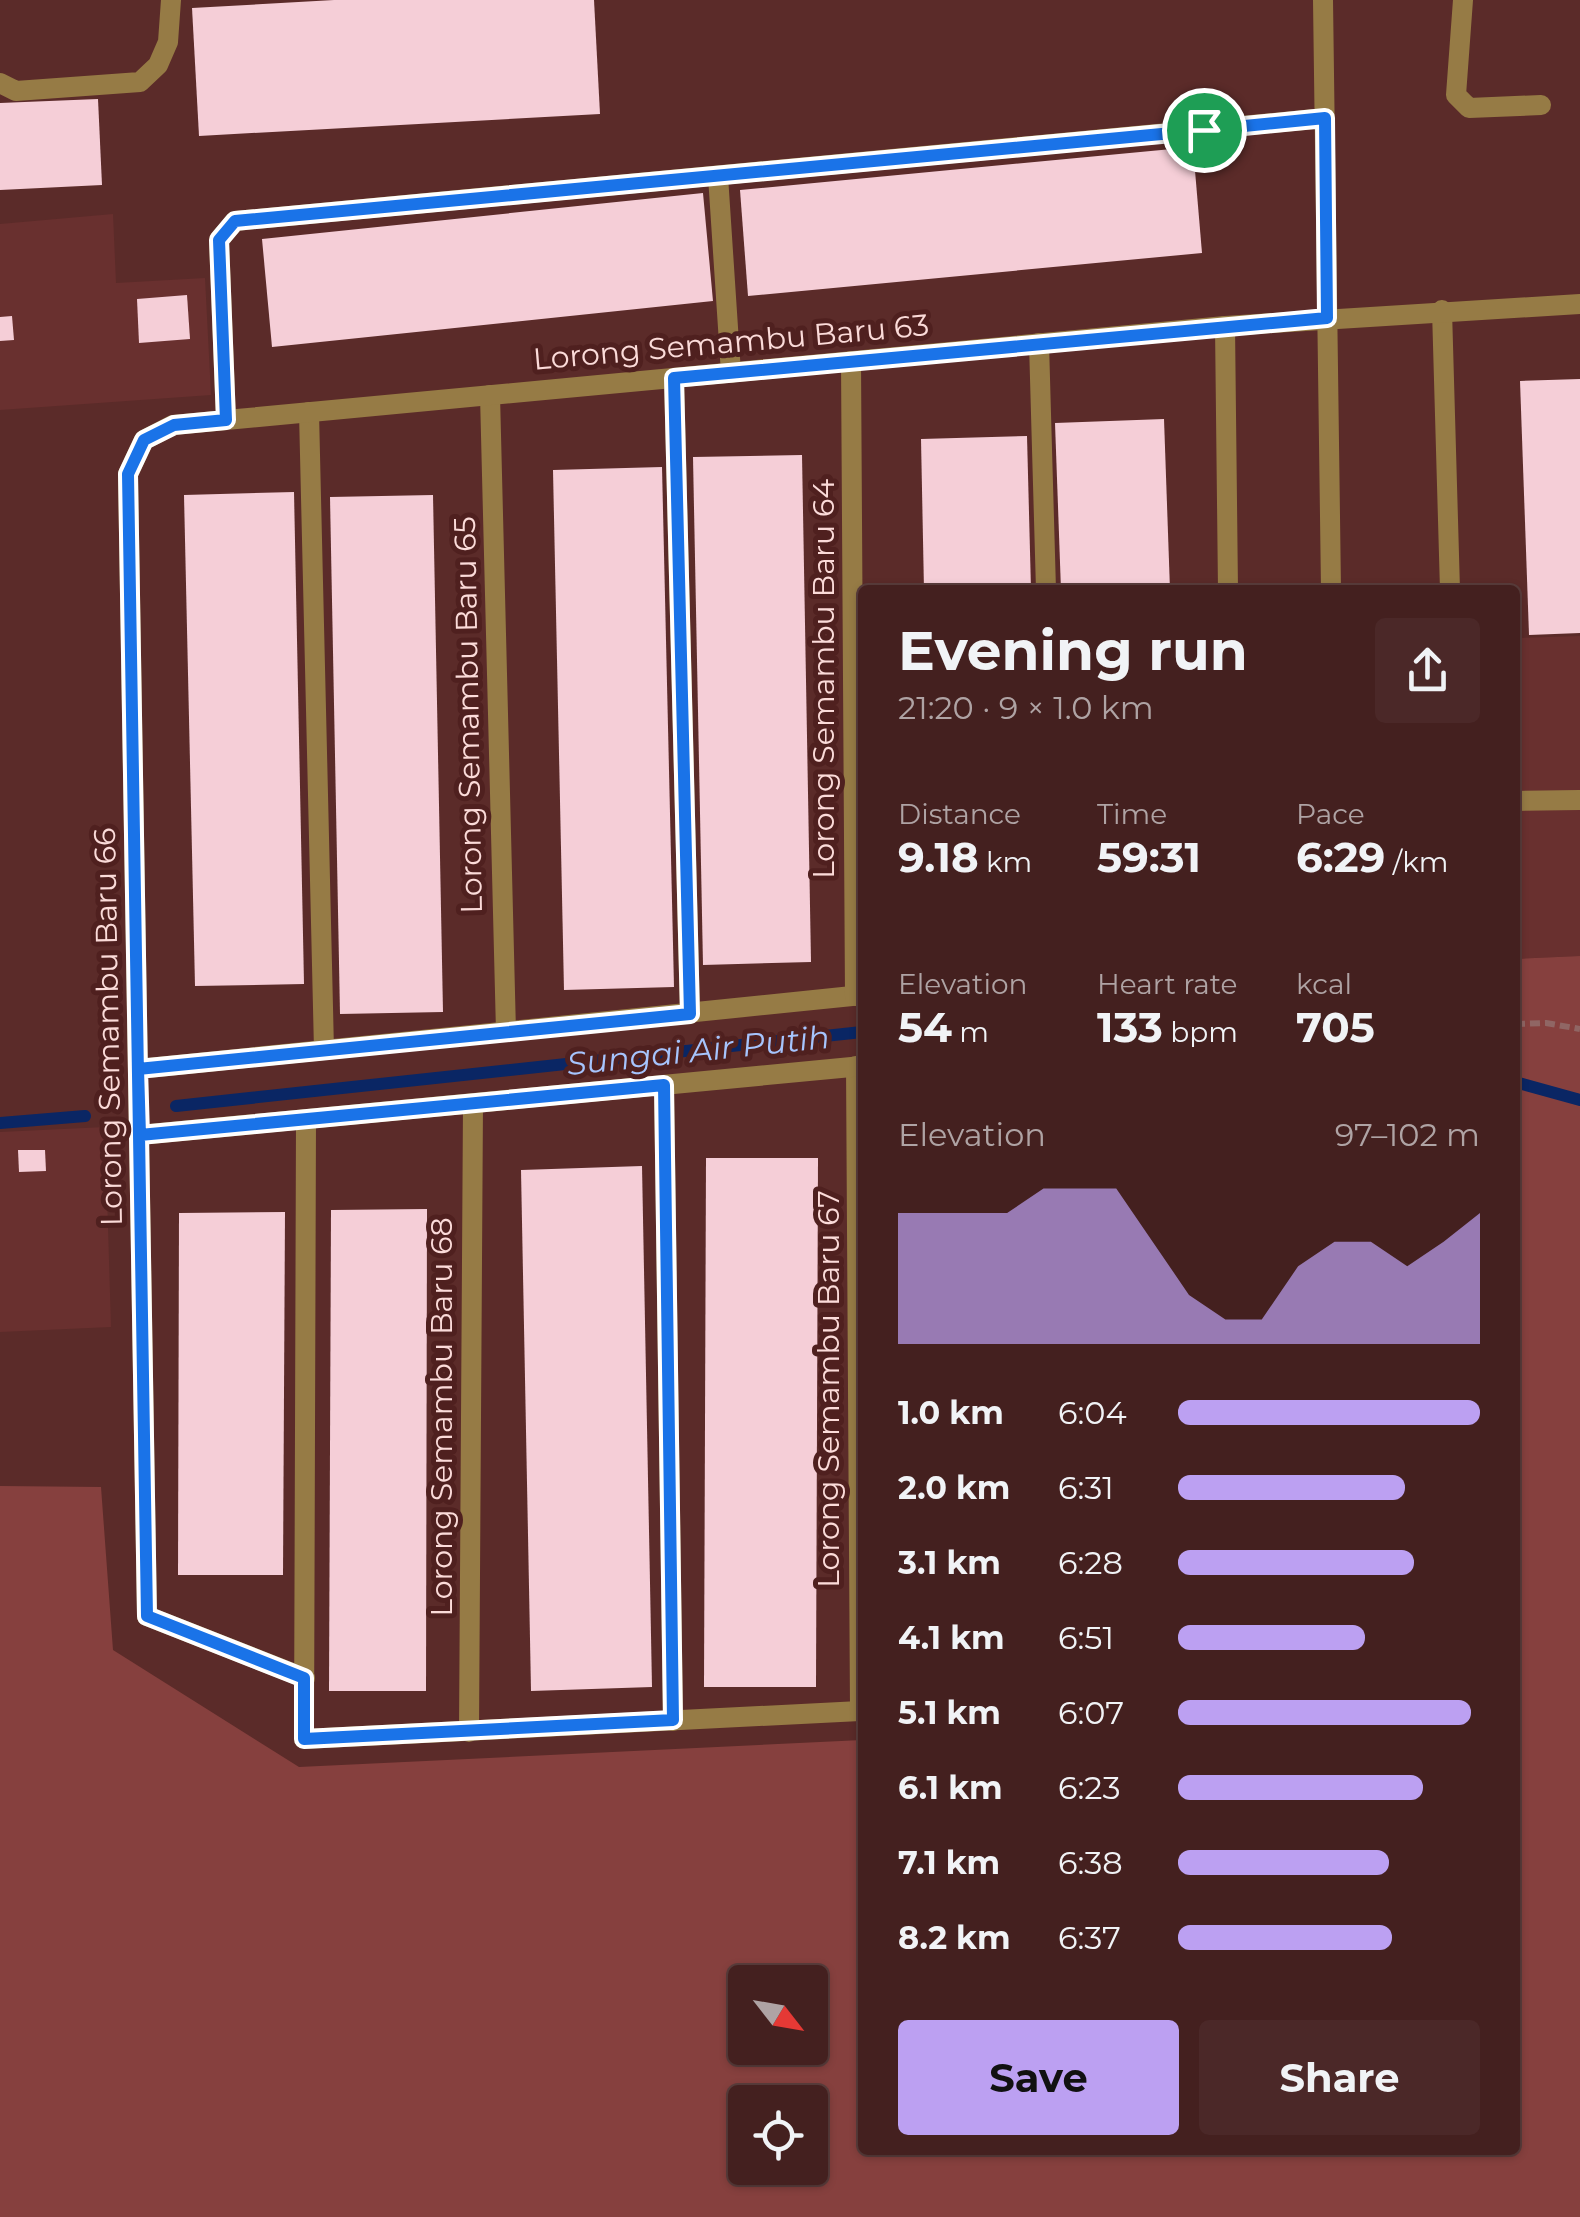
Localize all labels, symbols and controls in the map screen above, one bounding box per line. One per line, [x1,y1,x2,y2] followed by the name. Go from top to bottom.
[1162,88,1247,173] pin
[1177,103,1232,158] icon: arrive
[532,306,930,378] street label: Lorong Semambu Baru 63
[805,479,842,879] street label: Lorong Semambu Baru 64
[446,516,490,914] street label: Lorong Semambu Baru 65
[898,617,1248,684] text: Evening run
[1375,618,1480,723] button: share
[898,688,1154,727] text: 21:20 · 9 × 1.0 km
[898,797,1021,831] text: Distance
[1097,797,1167,831] text: Time
[1296,797,1365,831] text: Pace
[86,827,130,1227] street label: Lorong Semambu Baru 66
[898,831,979,883] text: 9.18
[1097,831,1201,883] text: 59:31
[1296,831,1385,883] text: 6:29
[979,845,1032,879] text: km
[1385,845,1448,879] text: /km
[898,967,1027,1001] text: Elevation
[1097,967,1238,1001] text: Heart rate
[1296,967,1352,1001] text: kcal
[898,1001,952,1053] text: 54
[1097,1001,1163,1053] text: 133
[1296,1001,1375,1053] text: 705
[952,1015,989,1049] text: m
[1163,1015,1238,1049] text: bpm
[565,1017,831,1083] water label: Sungai Air Putih
[898,1115,1046,1154] text: Elevation
[1335,1115,1480,1154] text: 97–102 m
[810,1190,847,1588] street label: Lorong Semambu Baru 67
[423,1217,460,1617] street label: Lorong Semambu Baru 68
[898,1393,1004,1432] text: 1.0 km
[1058,1393,1127,1432] text: 6:04
[898,1468,1010,1507] text: 2.0 km
[1058,1468,1114,1507] text: 6:31
[898,1543,1001,1582] text: 3.1 km
[1058,1543,1123,1582] text: 6:28
[898,1618,1005,1657] text: 4.1 km
[1058,1618,1114,1657] text: 6:51
[898,1693,1001,1732] text: 5.1 km
[1058,1693,1124,1732] text: 6:07
[898,1768,1003,1807] text: 6.1 km
[1058,1768,1121,1807] text: 6:23
[898,1843,1000,1882] text: 7.1 km
[1058,1843,1123,1882] text: 6:38
[898,1918,1011,1957] text: 8.2 km
[1058,1918,1121,1957] text: 6:37
[728,1965,828,2065] north arrow
[728,1965,828,2185] map controls
[898,2020,1179,2135] button: Save
[1199,2020,1480,2135] button: Share
[728,2085,828,2185] button: locate

